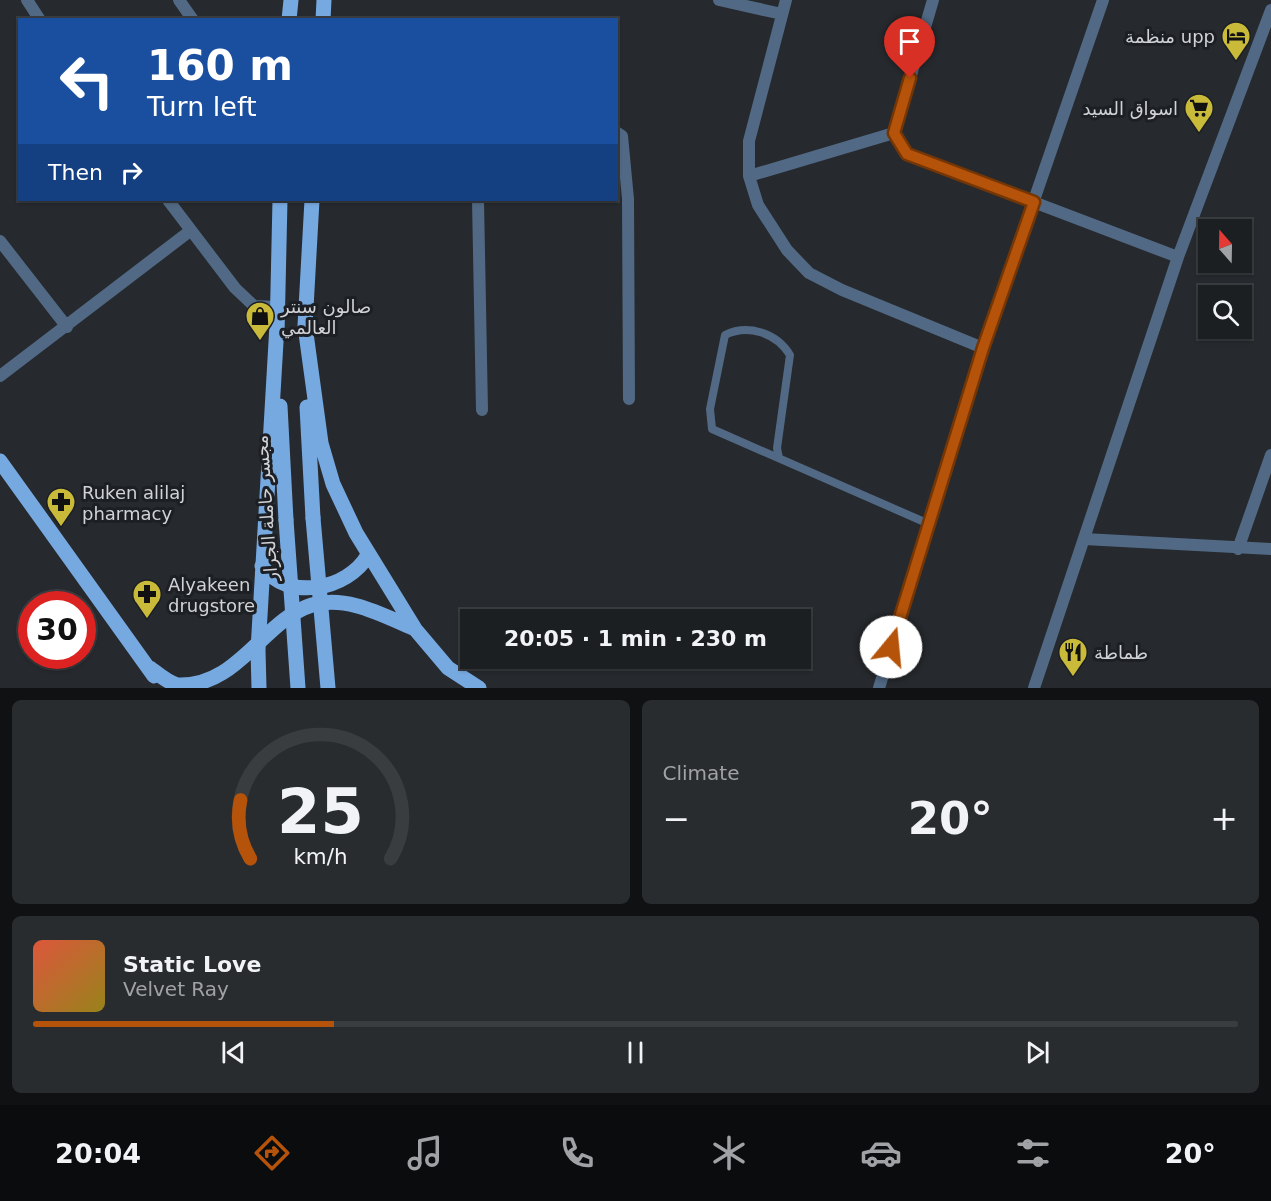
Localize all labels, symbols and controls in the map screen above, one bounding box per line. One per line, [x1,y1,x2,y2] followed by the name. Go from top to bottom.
[884,16,935,78] pin
[1220,20,1252,62] hotel icon: منظمة upp
[893,25,926,58] icon: arrive
[1125,26,1215,47] place label: منظمة upp
[147,41,293,90] text: 160 m
[48,42,126,120] icon: left
[147,91,257,122] text: Turn left
[1183,92,1215,134] supermarket icon: اسواق السيد
[1083,98,1178,120] place label: اسواق السيد
[115,156,148,189] icon: right
[48,160,103,185] text: Then
[1198,219,1252,273] north arrow
[1198,219,1252,339] map controls
[1198,285,1252,339] button: search
[280,296,371,339] place label: صالون سنتر العالمي
[244,300,276,342] shop icon: صالون سنتر العالمي
[250,434,283,583] street label: مجسر حاملة الجرار
[82,482,185,524] place label: Ruken alilaj pharmacy
[45,486,77,528] pharmacy icon: Ruken alilaj pharmacy
[168,574,255,616] place label: Alyakeen drugstore
[131,578,163,620] pharmacy icon: Alyakeen drugstore
[18,591,96,669] speed limit sign: 30
[859,615,923,679] position arrow
[504,626,767,651] text: 20:05 · 1 min · 230 m
[1057,636,1089,678] restaurant icon: طماطة
[1094,642,1148,663] place label: طماطة
[663,761,739,785] text: Climate
[277,775,364,848] text: 25
[908,792,993,845] text: 20°
[663,799,690,838] text: −
[1210,799,1238,838] text: +
[294,844,348,869] text: km/h
[123,952,261,977] text: Static Love
[123,977,229,1001] text: Velvet Ray
[217,1036,250,1069] icon: previous
[619,1036,652,1069] icon: pause
[1021,1036,1054,1069] icon: next
[251,1132,293,1174] icon: directions
[404,1132,446,1174] icon: music
[556,1132,598,1174] icon: phone
[708,1132,750,1174] icon: climate
[860,1132,902,1174] icon: car
[1012,1132,1054,1174] icon: filters
[55,1138,141,1169] text: 20:04
[1165,1138,1216,1169] text: 20°

